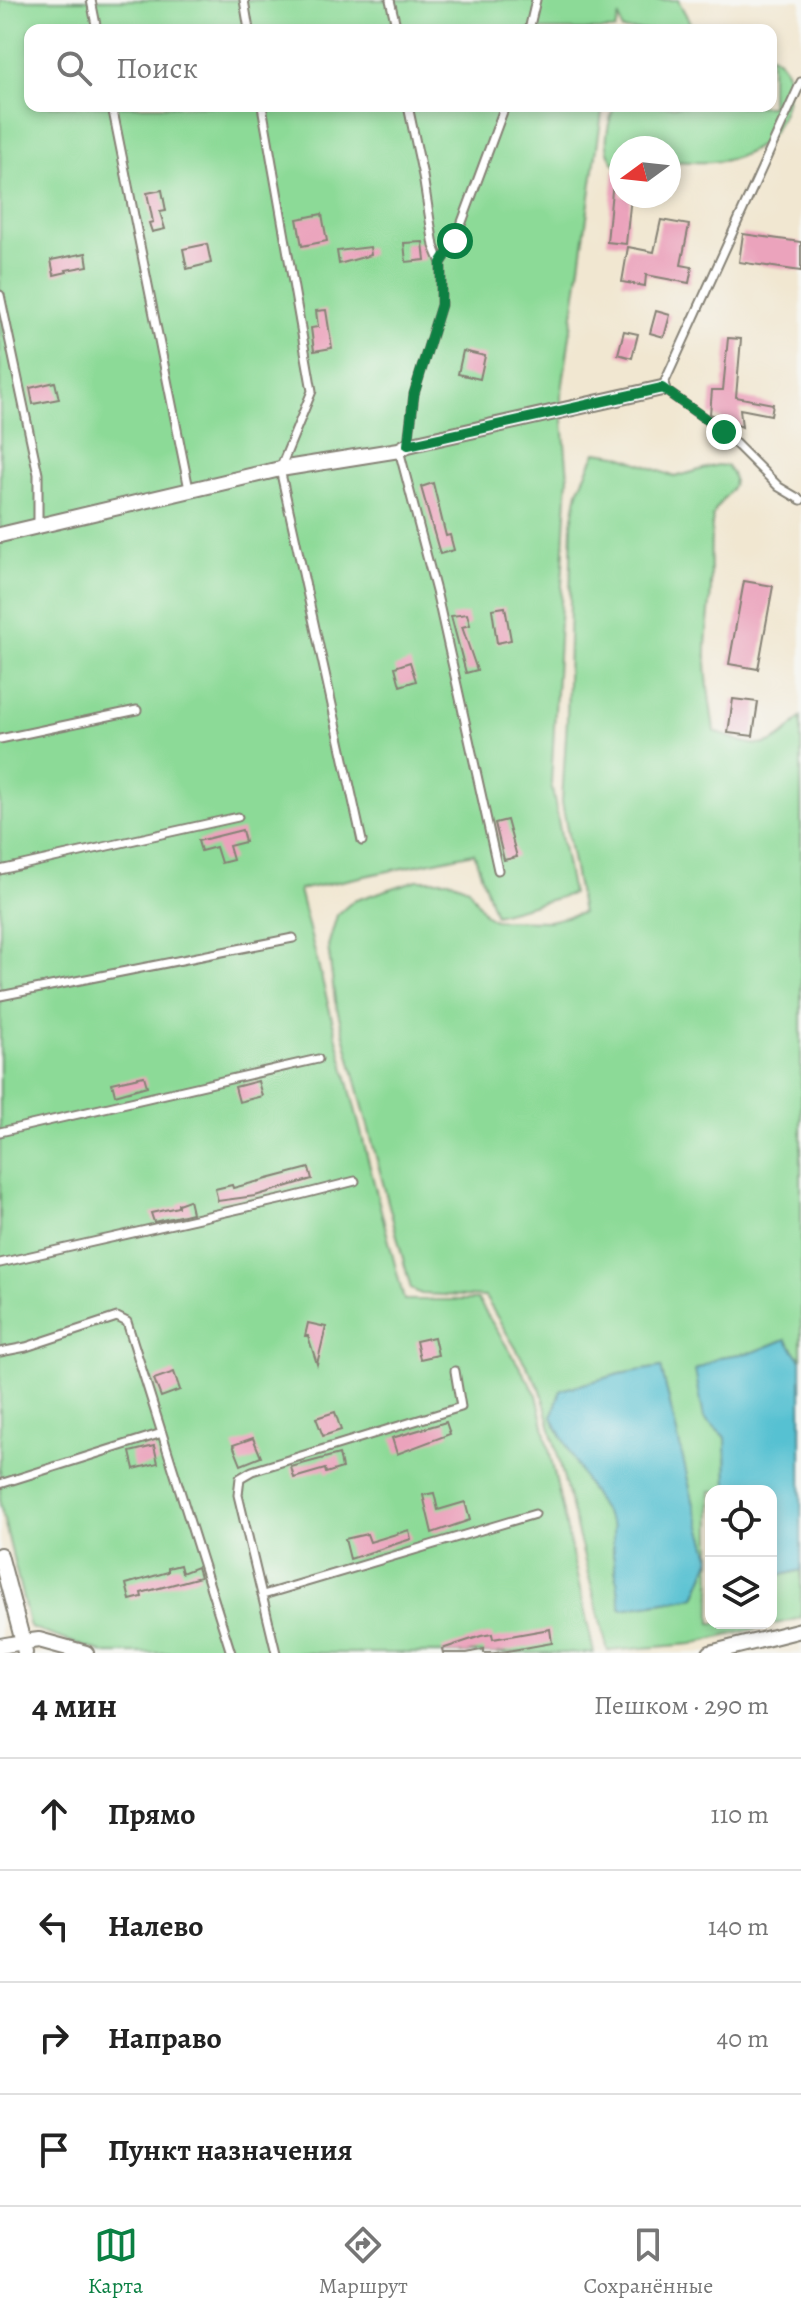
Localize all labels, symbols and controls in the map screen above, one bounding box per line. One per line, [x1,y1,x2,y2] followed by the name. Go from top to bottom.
[24,24,777,112] search box
[52,46,96,90] icon: search
[116,48,198,88] text: Поиск
[609,136,681,208] north arrow
[437,223,473,259] route start
[706,414,742,450] route end
[705,1485,777,1629] map controls
[705,1485,777,1557] button: locate
[705,1557,777,1629] button: layers
[32,1682,117,1729] text: 4 мин
[594,1688,769,1723] text: Пешком · 290 m
[32,1792,76,1836] icon: ahead
[108,1794,195,1834] text: Прямо
[711,1797,769,1832] text: 110 m
[32,1904,76,1948] icon: left
[108,1906,203,1946] text: Налево
[708,1909,769,1944] text: 140 m
[32,2016,76,2060] icon: right
[108,2018,222,2058] text: Направо
[717,2021,769,2056] text: 40 m
[32,2128,76,2172] icon: arrive
[108,2130,353,2170] text: Пункт назначения
[88,2223,143,2301] tab: Карта
[319,2223,408,2301] tab: Маршрут
[583,2223,713,2301] tab: Сохранённые

